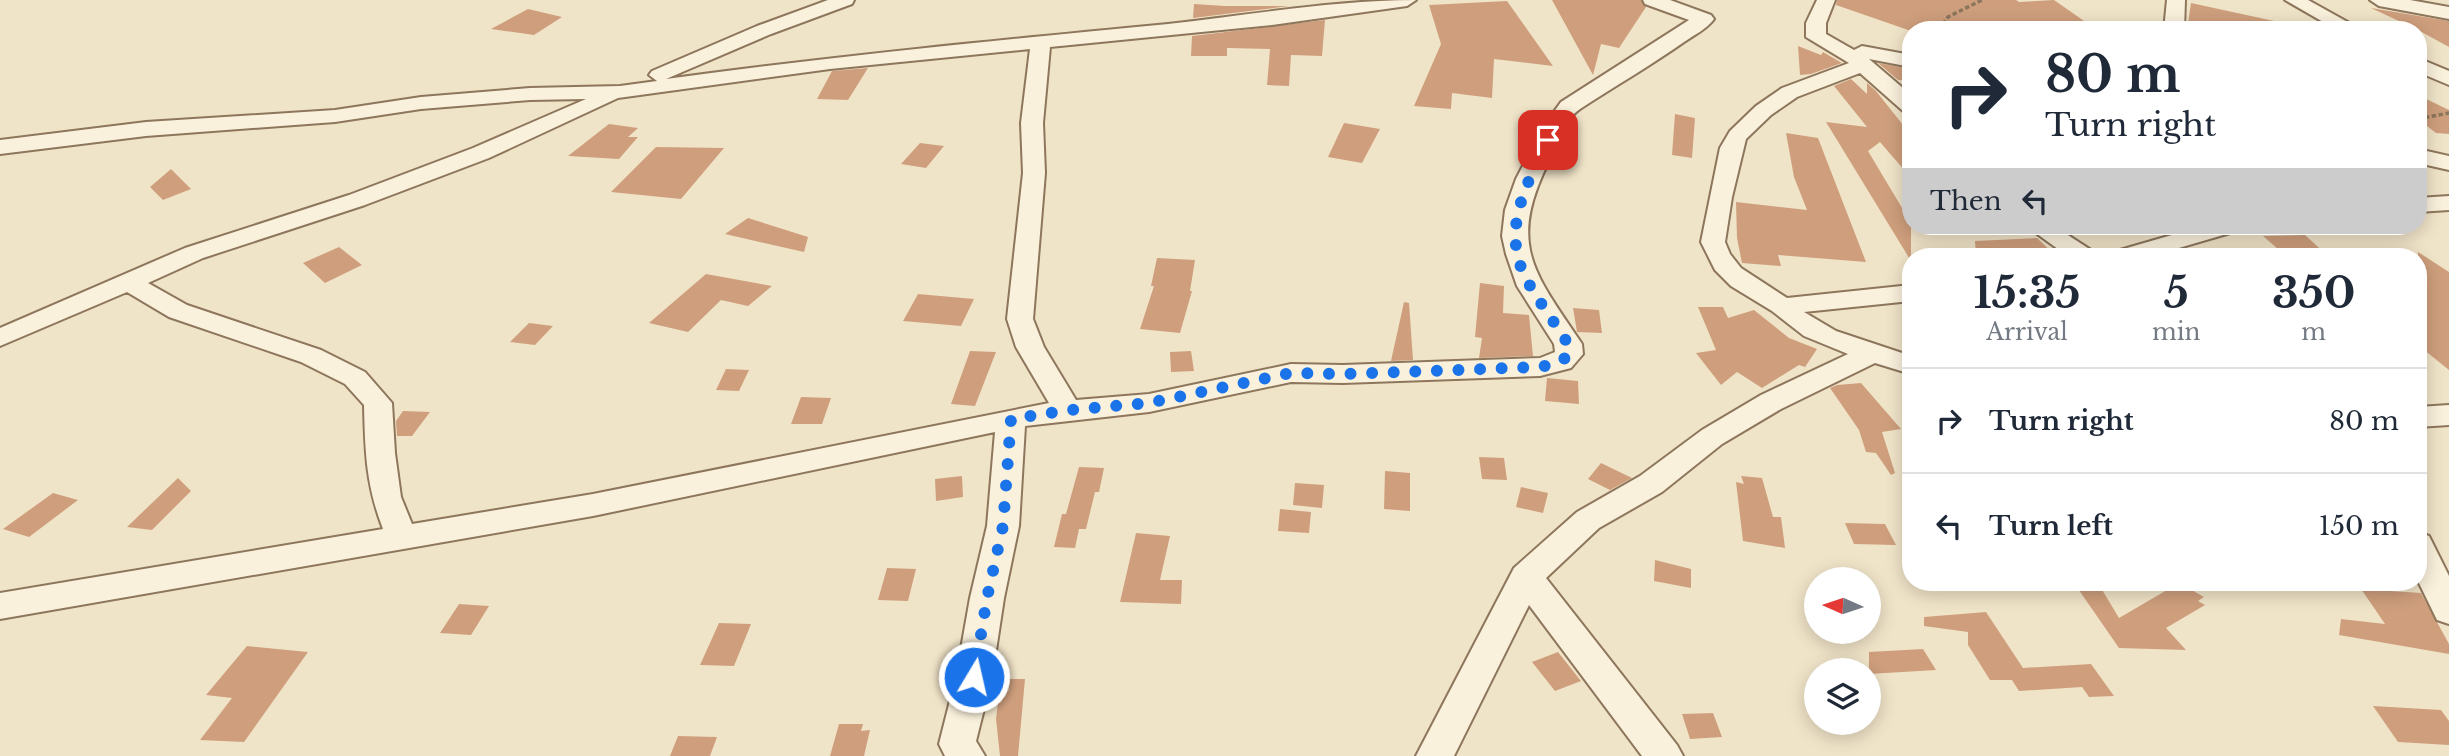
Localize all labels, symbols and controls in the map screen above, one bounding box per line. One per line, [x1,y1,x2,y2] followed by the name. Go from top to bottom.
[2045,44,2180,105] text: 80 m
[1930,49,2021,140] icon: right
[2045,105,2216,145] text: Turn right
[1518,110,1578,170] pin
[1529,121,1567,159] icon: arrive
[2016,182,2054,220] icon: left
[1930,185,2002,217] text: Then
[1974,267,2081,319] text: 15:35
[2164,267,2189,319] text: 5
[2272,267,2355,319] text: 350
[1986,318,2068,346] text: Arrival
[2152,318,2200,346] text: min
[2301,318,2326,346] text: m
[1930,402,1968,440] icon: right
[1989,405,2134,437] text: Turn right
[2329,405,2399,437] text: 80 m
[1930,507,1968,545] icon: left
[1989,510,2113,542] text: Turn left
[2319,510,2399,542] text: 150 m
[1804,567,1881,644] north arrow
[1804,567,1881,735] map controls
[937,640,1011,714] position arrow
[1804,658,1881,735] button: layers

